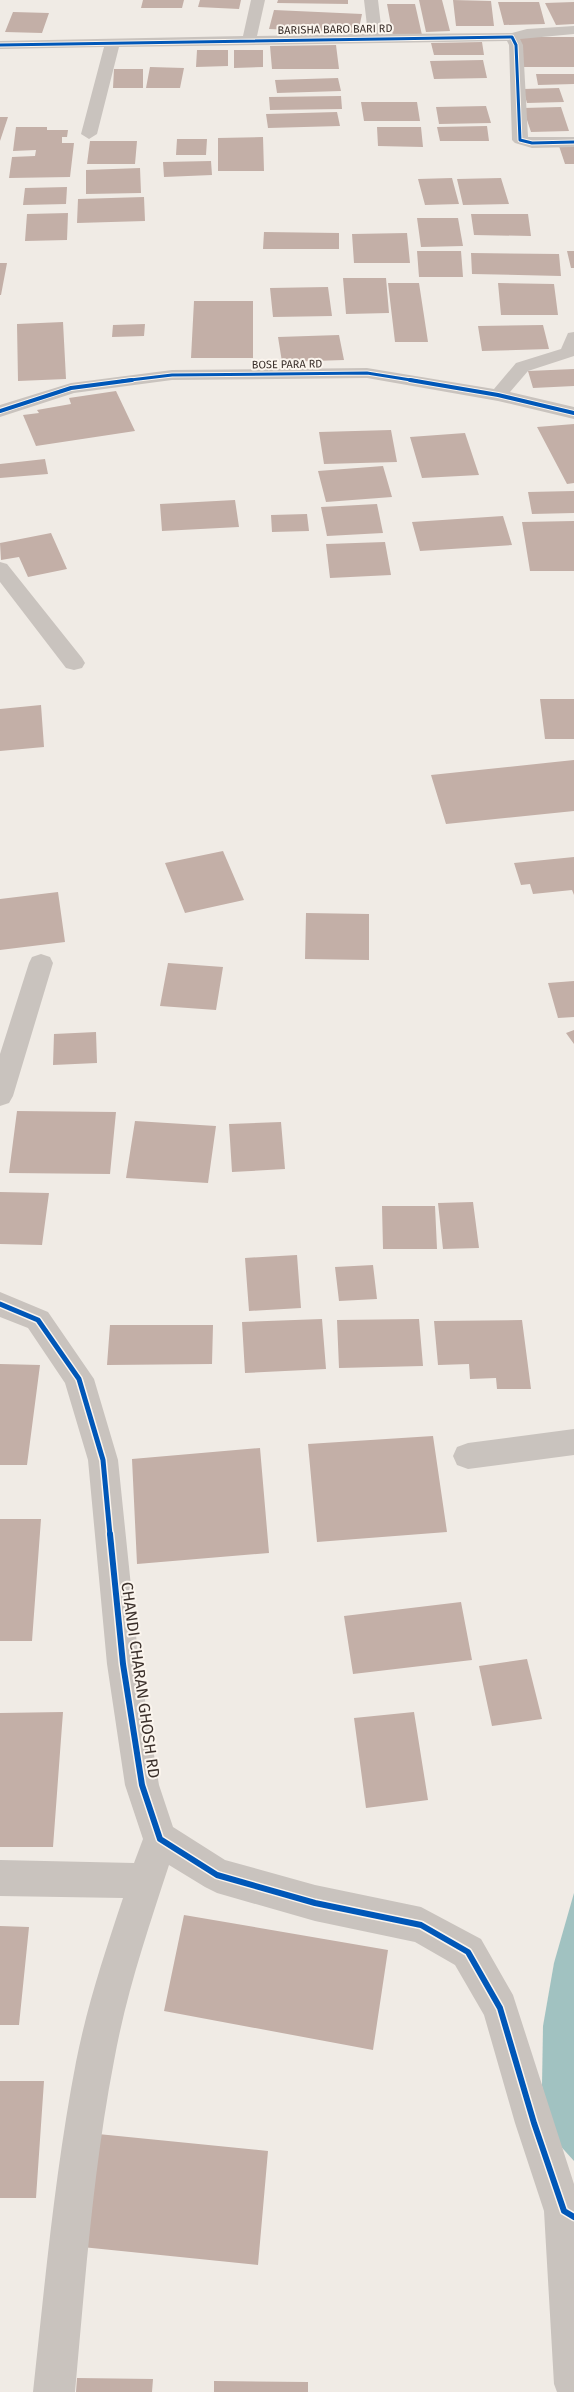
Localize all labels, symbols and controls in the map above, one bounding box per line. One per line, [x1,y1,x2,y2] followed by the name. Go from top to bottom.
[277,22,393,37] street label: BARISHA BARO BARI RD
[252,357,322,372] street label: BOSE PARA RD
[117,1581,164,1779] street label: CHANDI CHARAN GHOSH RD

